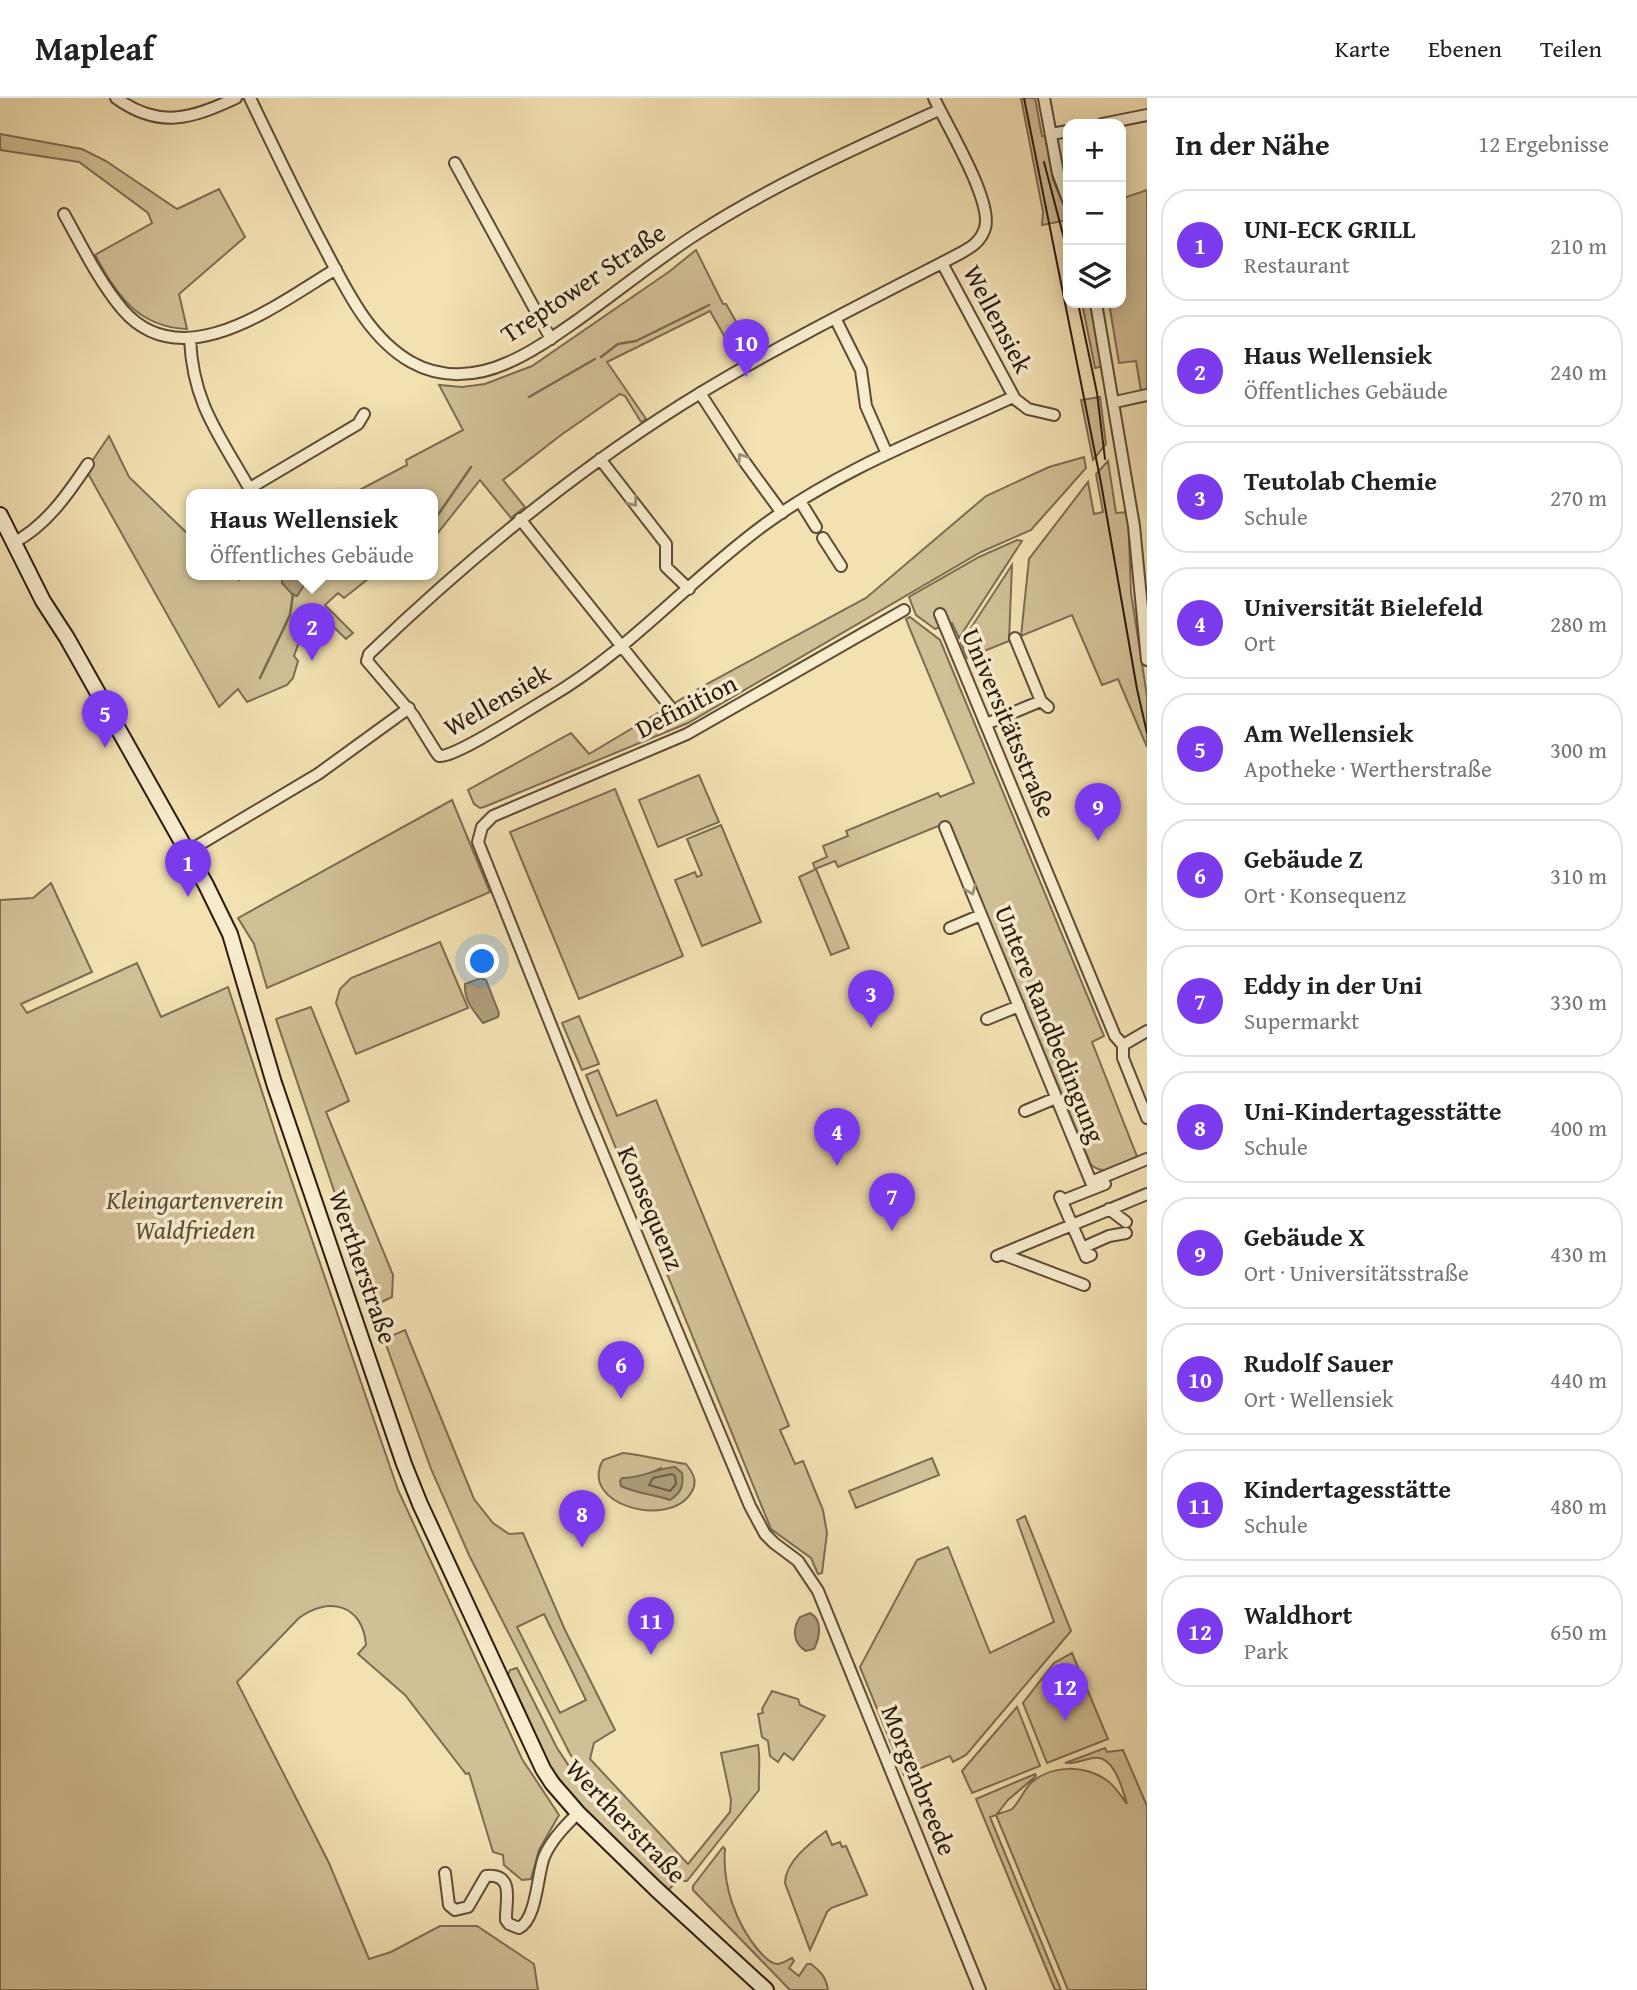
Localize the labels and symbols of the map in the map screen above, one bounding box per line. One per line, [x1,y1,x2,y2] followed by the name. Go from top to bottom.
[492,213,673,352] street label: Treptower Straße
[954,258,1044,381] street label: Wellensiek
[723,319,769,377] pin: 10
[737,452,750,465] one-way arrow
[624,494,637,507] one-way arrow
[289,603,335,661] pin: 2
[952,622,1067,824] street label: Universitätsstraße
[436,653,558,746] street label: Wellensiek
[628,663,744,748] street label: Definition
[82,690,128,748] pin: 5
[1075,783,1121,841] pin: 9
[165,839,211,897] pin: 1
[963,883,977,896] one-way arrow
[985,899,1116,1148] street label: Untere Randbedingung
[465,944,499,978] your location
[848,970,894,1028] pin: 3
[814,1108,860,1166] pin: 4
[608,1140,695,1276] street label: Konsequenz
[869,1173,915,1231] pin: 7
[105,1180,284,1249] park label: Kleingartenverein Waldfrieden
[319,1185,408,1349] street label: Wertherstraße
[598,1341,644,1399] pin: 6
[559,1490,605,1548] pin: 8
[628,1597,674,1655] pin: 11
[1042,1663,1088,1721] pin: 12
[872,1699,967,1861] street label: Morgenbreede
[557,1749,696,1892] street label: Wertherstraße

